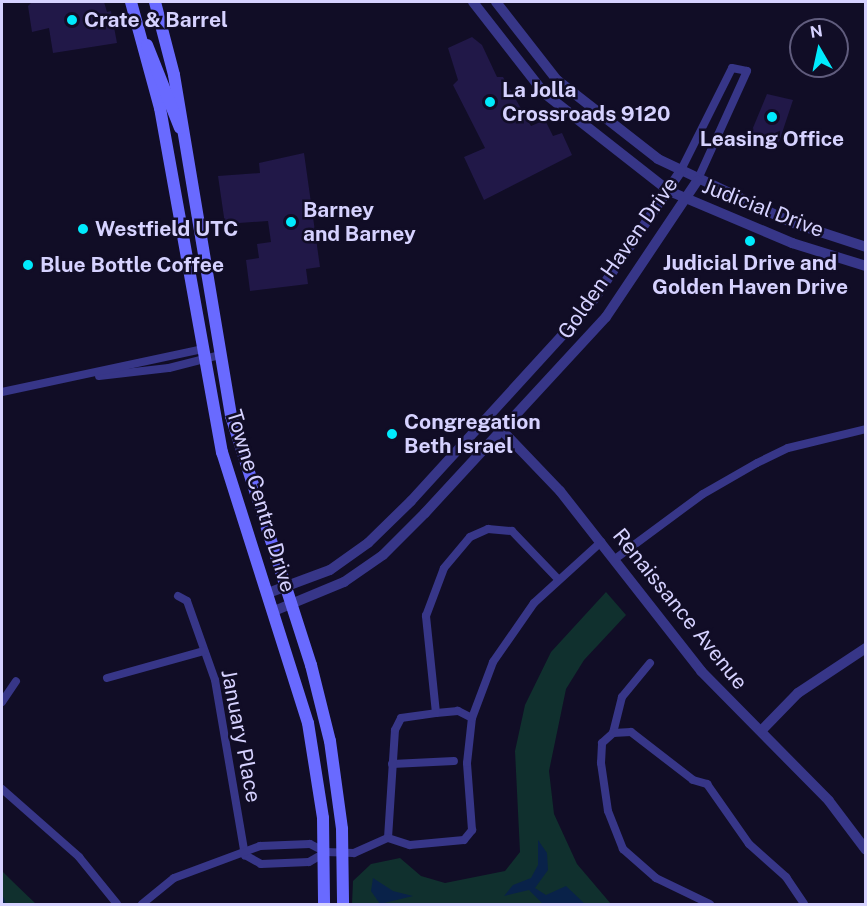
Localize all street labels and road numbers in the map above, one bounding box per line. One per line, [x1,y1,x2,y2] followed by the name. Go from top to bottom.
[553,172,683,344] street label: Golden Haven Drive
[699,173,827,243] street label: Judicial Drive
[221,407,301,595] street label: Towne Centre Drive
[607,523,753,695] street label: Renaissance Avenue
[216,667,266,805] street label: January Place

